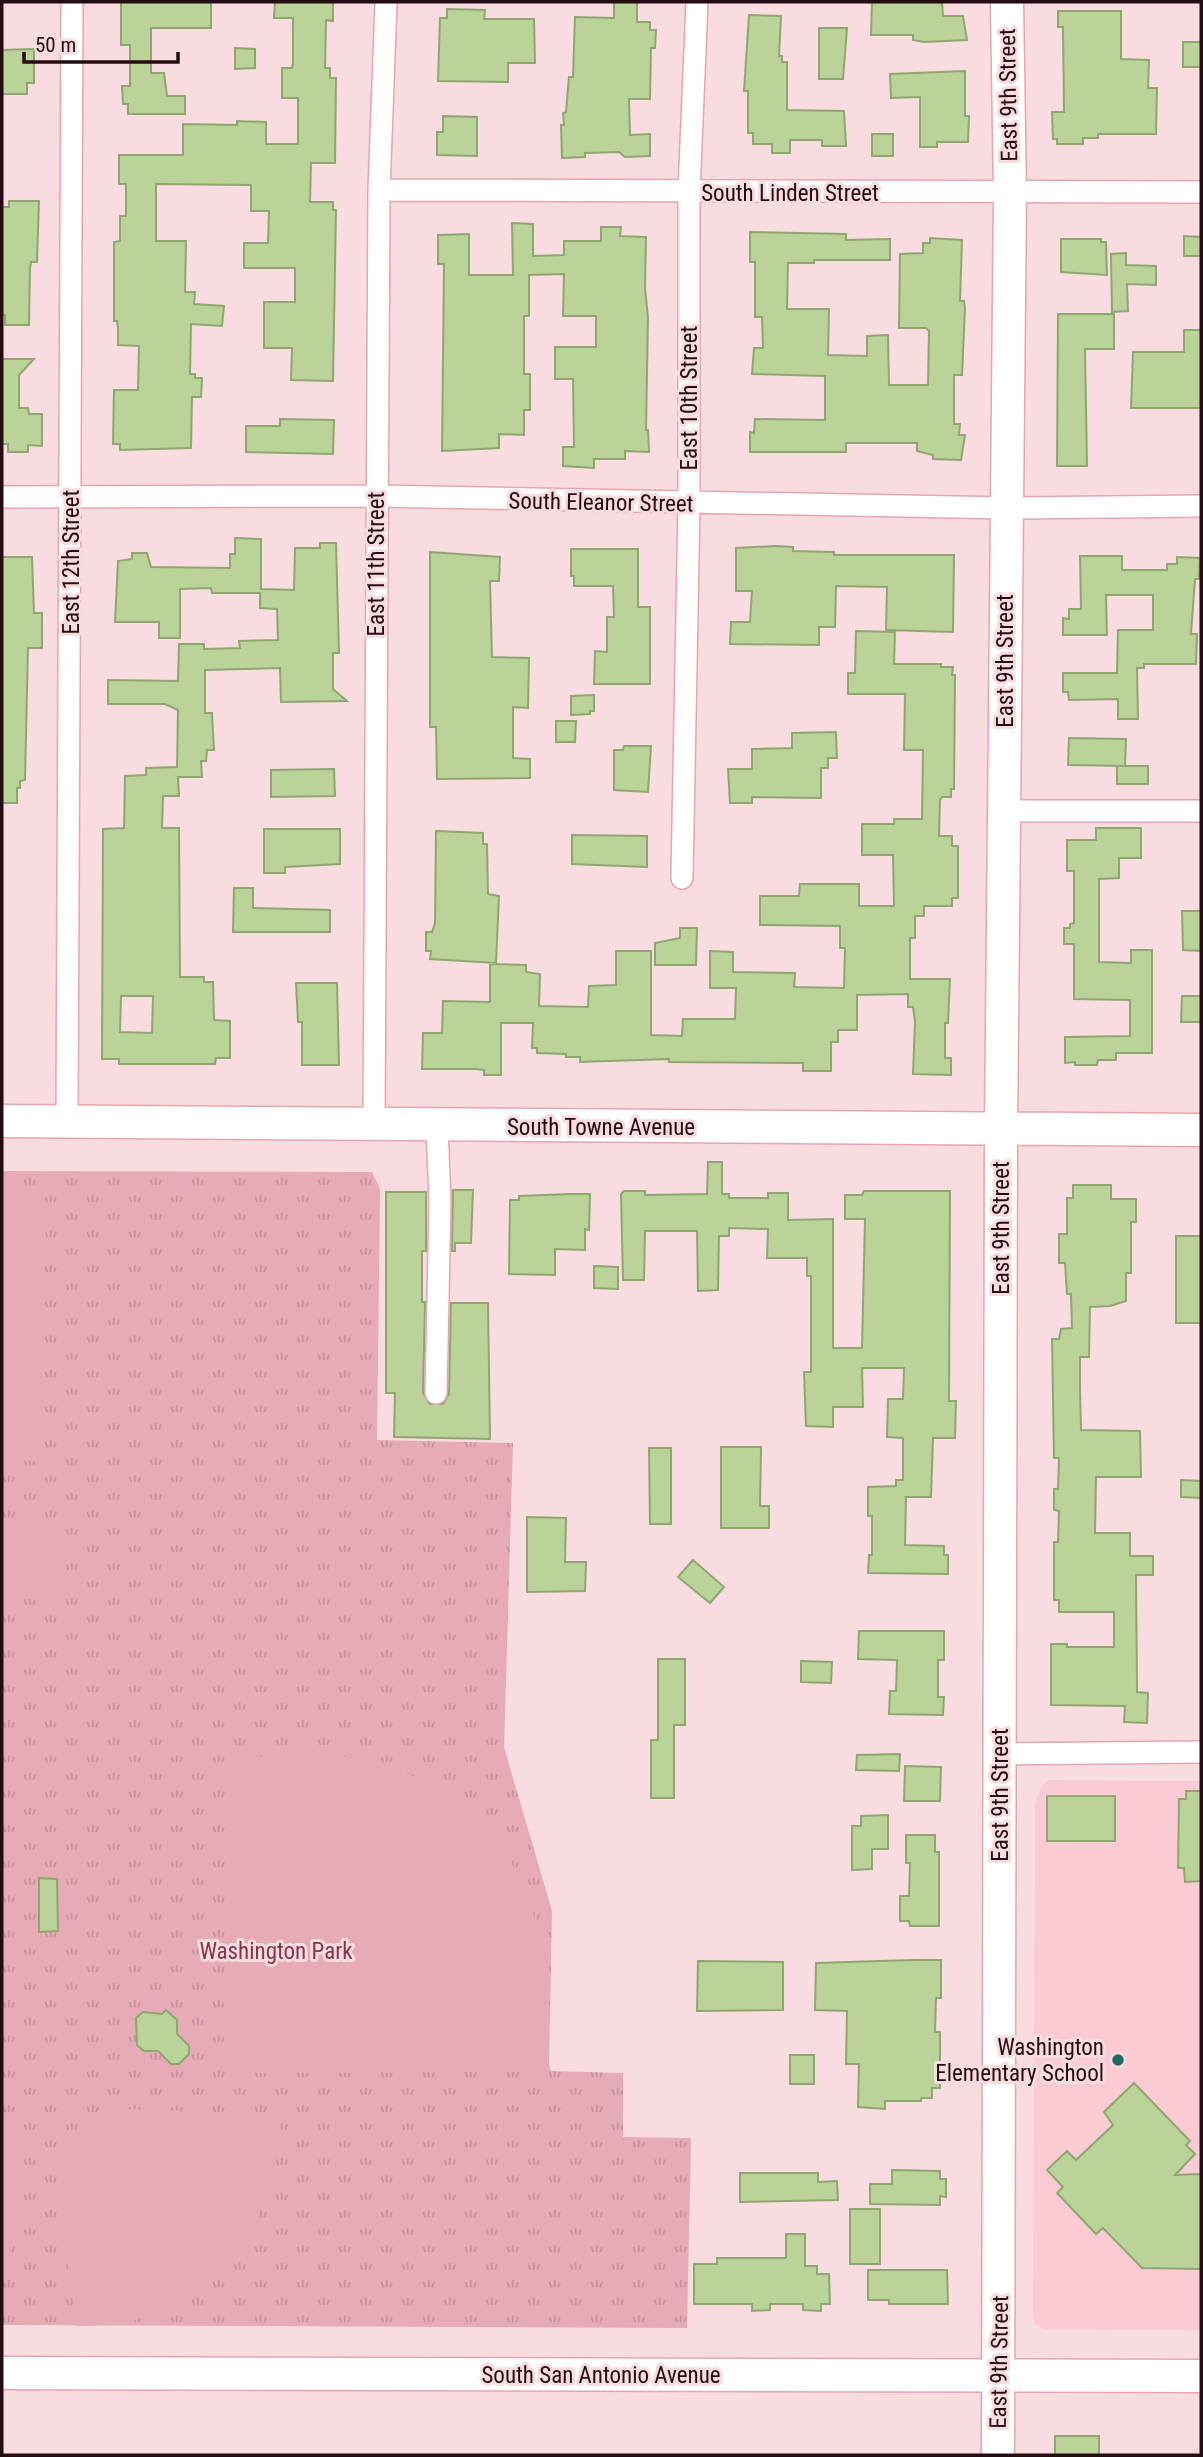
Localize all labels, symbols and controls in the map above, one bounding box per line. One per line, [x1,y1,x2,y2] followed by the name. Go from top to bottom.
[24,21,178,65] scale bar
[994,28,1023,162] street label: East 9th Street
[35,33,76,57] text: 50 m
[701,180,879,207] street label: South Linden Street
[676,326,703,470] street label: East 10th Street
[508,487,694,518] street label: South Eleanor Street
[58,490,85,634] street label: East 12th Street
[363,492,390,636] street label: East 11th Street
[992,594,1019,728] street label: East 9th Street
[507,1114,695,1141] street label: South Towne Avenue
[988,1161,1015,1295] street label: East 9th Street
[987,1728,1014,1862] street label: East 9th Street
[199,1938,353,1965] park label: Washington Park
[935,2034,1104,2087] place label: Washington Elementary School
[1110,2052,1126,2068] marker: Washington Elementary School
[985,2295,1014,2429] street label: East 9th Street
[481,2362,721,2389] street label: South San Antonio Avenue

